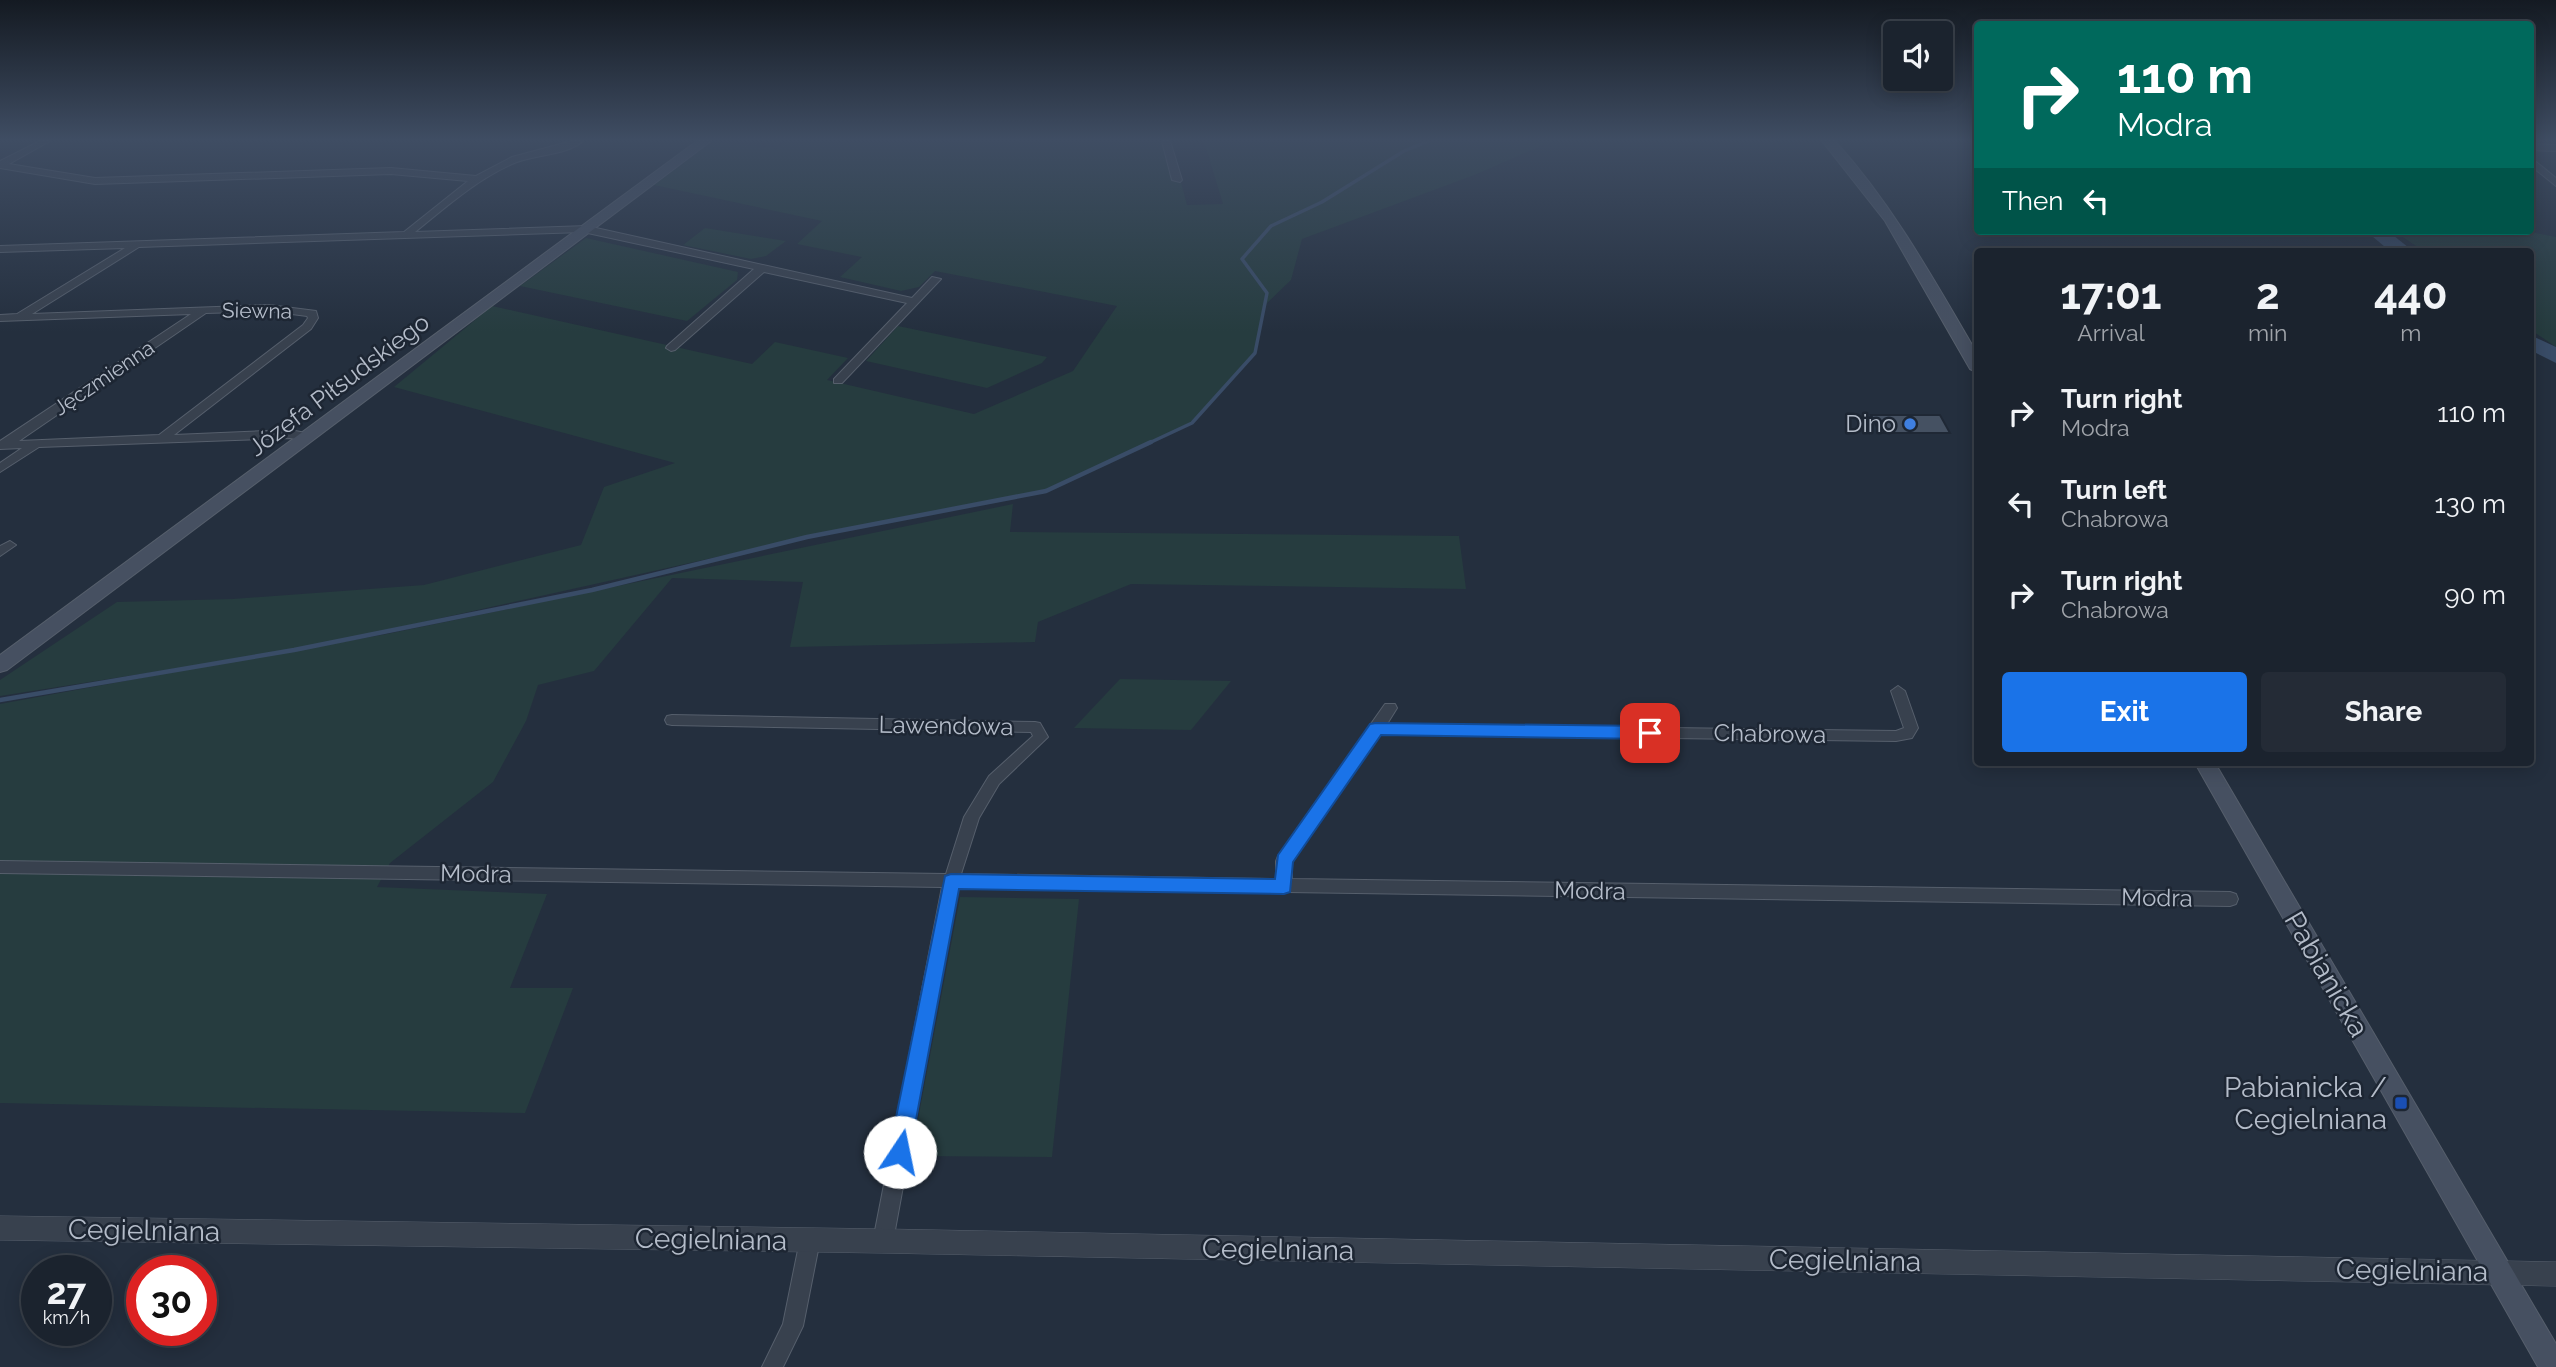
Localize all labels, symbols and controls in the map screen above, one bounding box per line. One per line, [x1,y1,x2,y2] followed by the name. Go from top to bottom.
[1883,21,1953,91] map controls
[1883,21,1953,91] button: sound
[2117,47,2253,104] text: 110 m
[2002,49,2093,140] icon: right
[2117,106,2212,143] text: Modra
[2077,182,2115,220] icon: left
[2002,186,2063,216] text: Then
[2060,270,2162,319] text: 17:01
[2256,270,2280,319] text: 2
[2374,270,2448,319] text: 440
[222,297,292,324] street label: Siewna
[243,307,435,462] street label: Józefa Piłsudskiego
[2077,319,2145,346] text: Arrival
[2248,319,2288,346] text: min
[2400,319,2421,346] text: m
[49,335,159,420] street label: Jęczmienna
[2061,384,2182,414] text: Turn right
[2002,394,2040,432] icon: right
[2437,398,2506,428] text: 110 m
[1845,409,1896,438] place label: Dino
[2061,414,2130,441] text: Modra
[1902,416,1918,432] marker: Dino
[2061,475,2167,505] text: Turn left
[2002,485,2040,523] icon: left
[2435,489,2506,519] text: 130 m
[2061,505,2169,532] text: Chabrowa
[2061,566,2182,596] text: Turn right
[2002,576,2040,614] icon: right
[2444,580,2506,610] text: 90 m
[2061,596,2169,623] text: Chabrowa
[2002,672,2247,752] button: Exit
[2261,672,2506,752] button: Share
[1620,703,1680,763] pin
[878,710,1014,741] street label: Lawendowa
[1631,714,1669,752] icon: arrive
[1714,718,1827,749] street label: Chabrowa
[440,858,512,889] street label: Modra
[1554,875,1626,906] street label: Modra
[2121,882,2193,913] street label: Modra
[2278,906,2376,1043] street label: Pabianicka
[2224,1071,2387,1136] place label: Pabianicka / Cegielniana
[2393,1095,2409,1111] marker: Pabianicka / Cegielniana
[863,1115,937,1189] position arrow
[68,1213,220,1248] street label: Cegielniana
[635,1222,787,1257] street label: Cegielniana
[1202,1232,1354,1267] street label: Cegielniana
[1769,1243,1921,1278] street label: Cegielniana
[2336,1253,2488,1288] street label: Cegielniana
[126,1255,217,1346] speed limit sign: 30
[47,1271,86,1312] text: 27
[43,1307,90,1328] text: km/h

